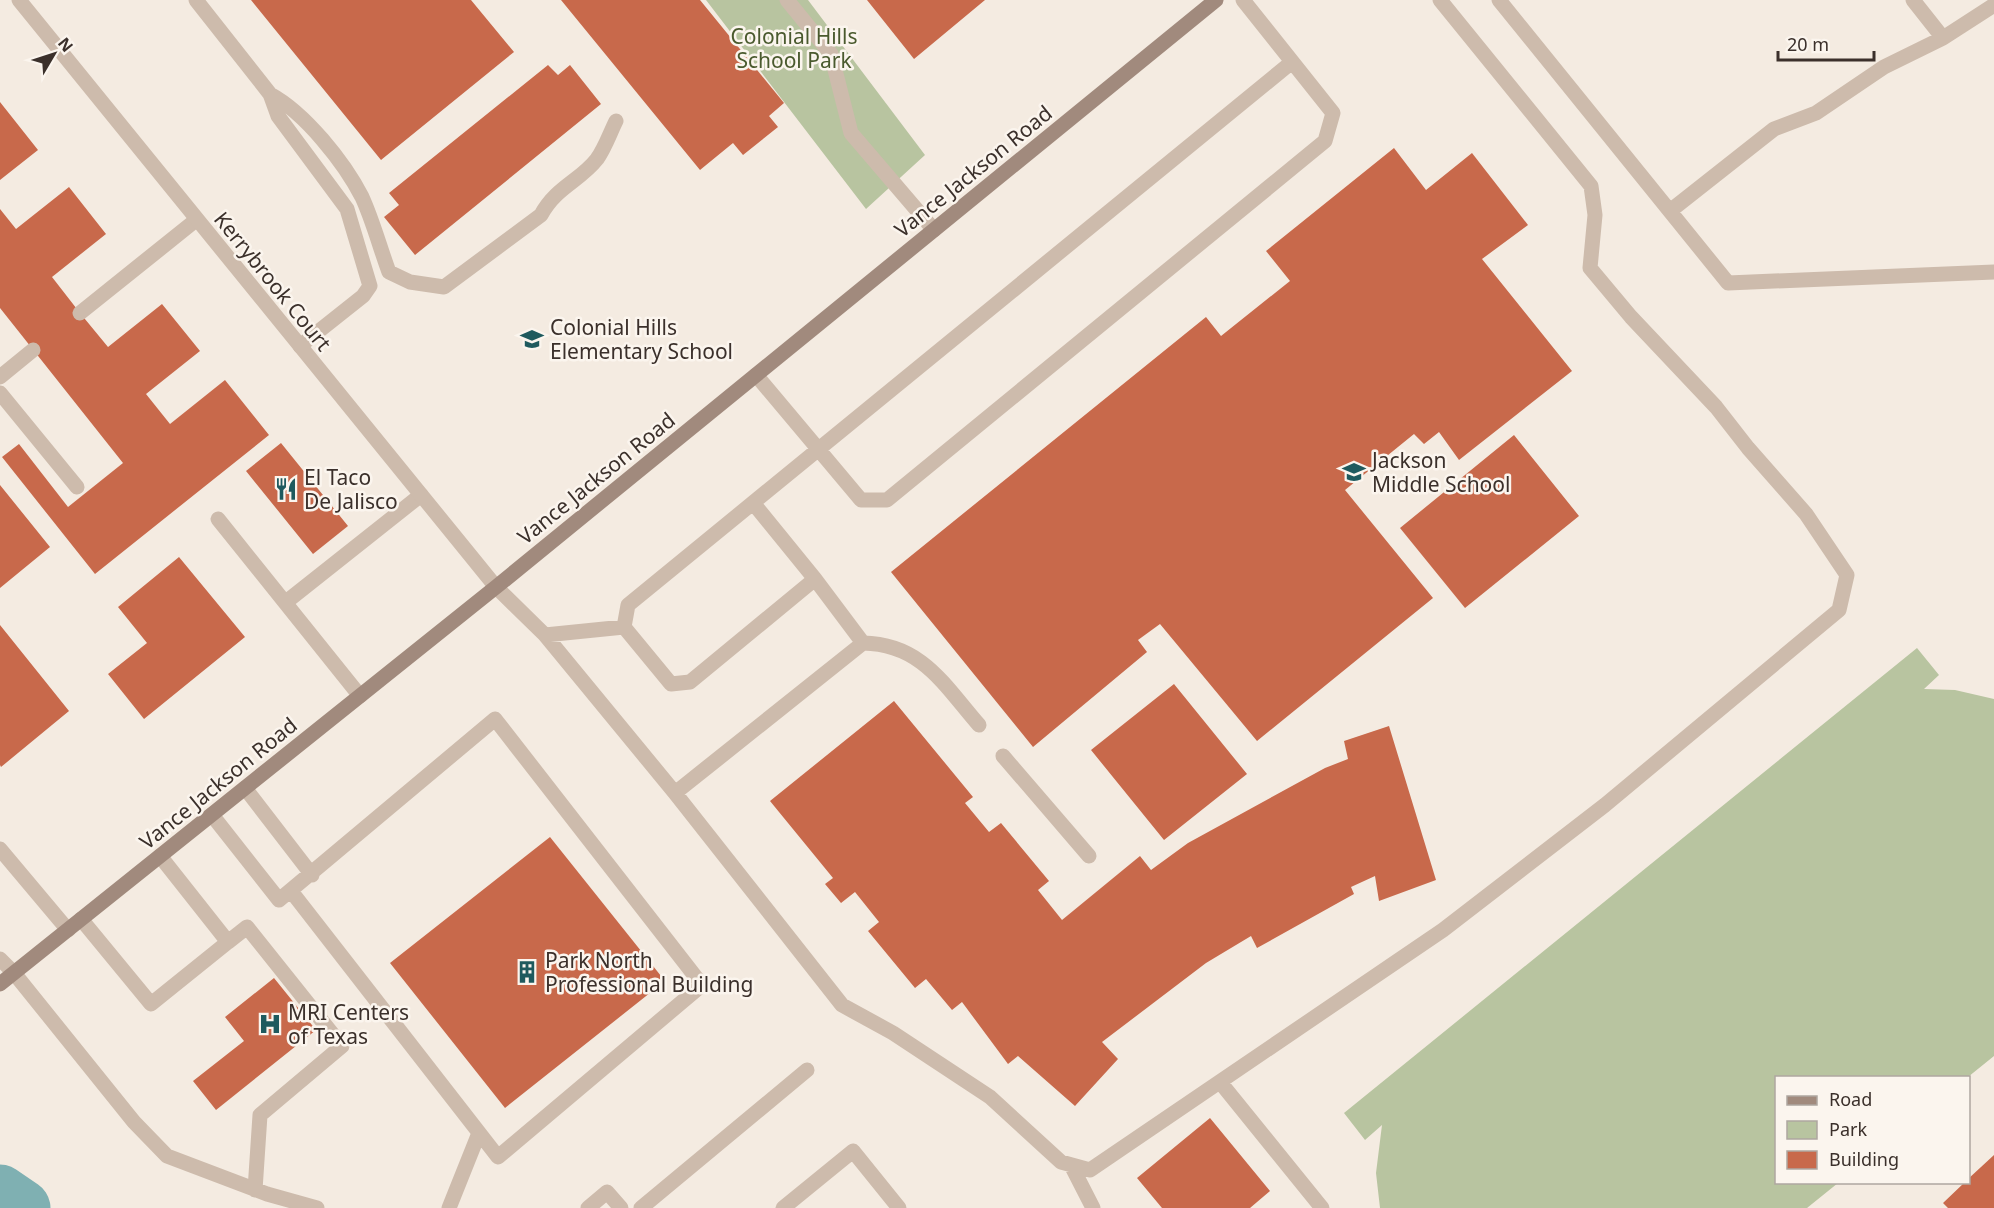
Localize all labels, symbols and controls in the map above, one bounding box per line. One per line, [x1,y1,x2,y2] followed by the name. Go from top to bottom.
[730,22,858,74] park label: Colonial Hills School Park
[24,24,84,84] north arrow
[1778,24,1874,62] scale bar
[1787,32,1829,56] text: 20 m
[53,33,78,57] text: N
[888,99,1058,243] street label: Vance Jackson Road
[208,206,338,357] street label: Kerrybrook Court
[550,313,733,365] place label: Colonial Hills Elementary School
[519,326,545,352] school or university icon: Colonial Hills Elementary School
[511,406,681,550] street label: Vance Jackson Road
[1370,446,1510,498] place label: Jackson Middle School
[1341,459,1367,485] school or university icon: Jackson Middle School
[304,463,398,515] place label: El Taco De Jalisco
[273,476,299,502] restaurant icon: El Taco De Jalisco
[133,711,303,855] street label: Vance Jackson Road
[545,946,753,998] place label: Park North Professional Building
[514,959,540,985] building icon: Park North Professional Building
[288,998,409,1050] place label: MRI Centers of Texas
[257,1011,283,1037] hospital icon: MRI Centers of Texas
[1775,1076,1970,1184] legend
[1829,1087,1872,1111] text: Road
[1829,1117,1867,1141] text: Park
[1829,1147,1899,1171] text: Building

